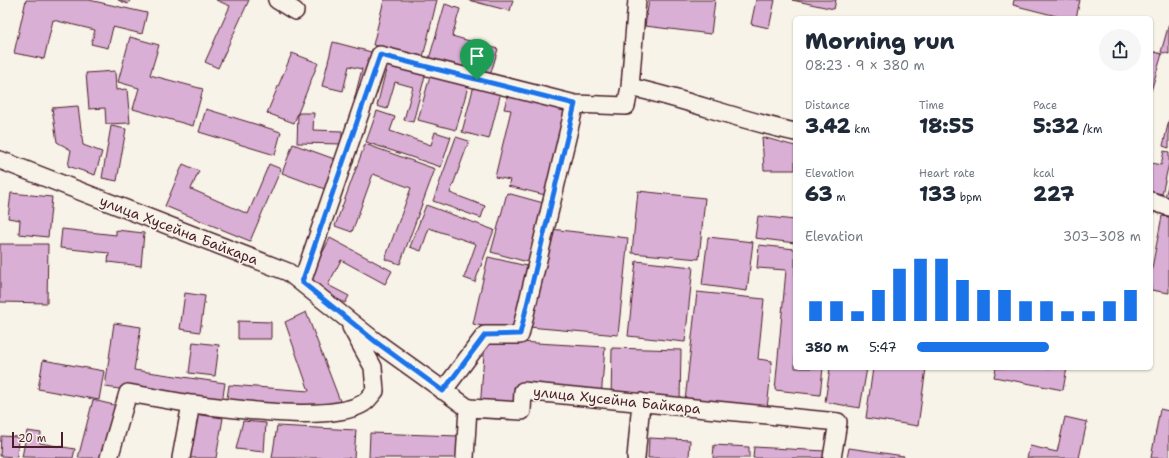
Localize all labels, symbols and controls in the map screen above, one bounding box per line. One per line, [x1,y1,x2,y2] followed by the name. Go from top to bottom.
[805,27,955,56] text: Morning run
[1099,29,1141,71] button: share
[460,39,494,80] pin
[466,45,488,67] icon: arrive
[805,57,925,74] text: 08:23 · 9 × 380 m
[805,98,850,113] text: Distance
[919,98,944,113] text: Time
[1033,98,1057,113] text: Pace
[805,113,851,139] text: 3.42
[919,113,974,139] text: 18:55
[1033,113,1079,139] text: 5:32
[851,122,870,137] text: km
[1079,122,1102,137] text: /km
[805,166,854,181] text: Elevation
[919,166,975,181] text: Heart rate
[1033,166,1054,181] text: kcal
[805,181,833,207] text: 63
[919,181,956,207] text: 133
[1033,181,1074,207] text: 227
[833,190,846,205] text: m
[956,190,982,205] text: bpm
[97,191,261,269] street label: улица Хусейна Байкара
[805,228,863,245] text: Elevation
[1063,228,1141,245] text: 303–308 m
[805,339,848,356] text: 380 m
[869,339,897,356] text: 5:47
[532,382,702,418] street label: улица Хусейна Байкара
[12,430,63,449] scale bar
[18,431,46,446] text: 20 m

